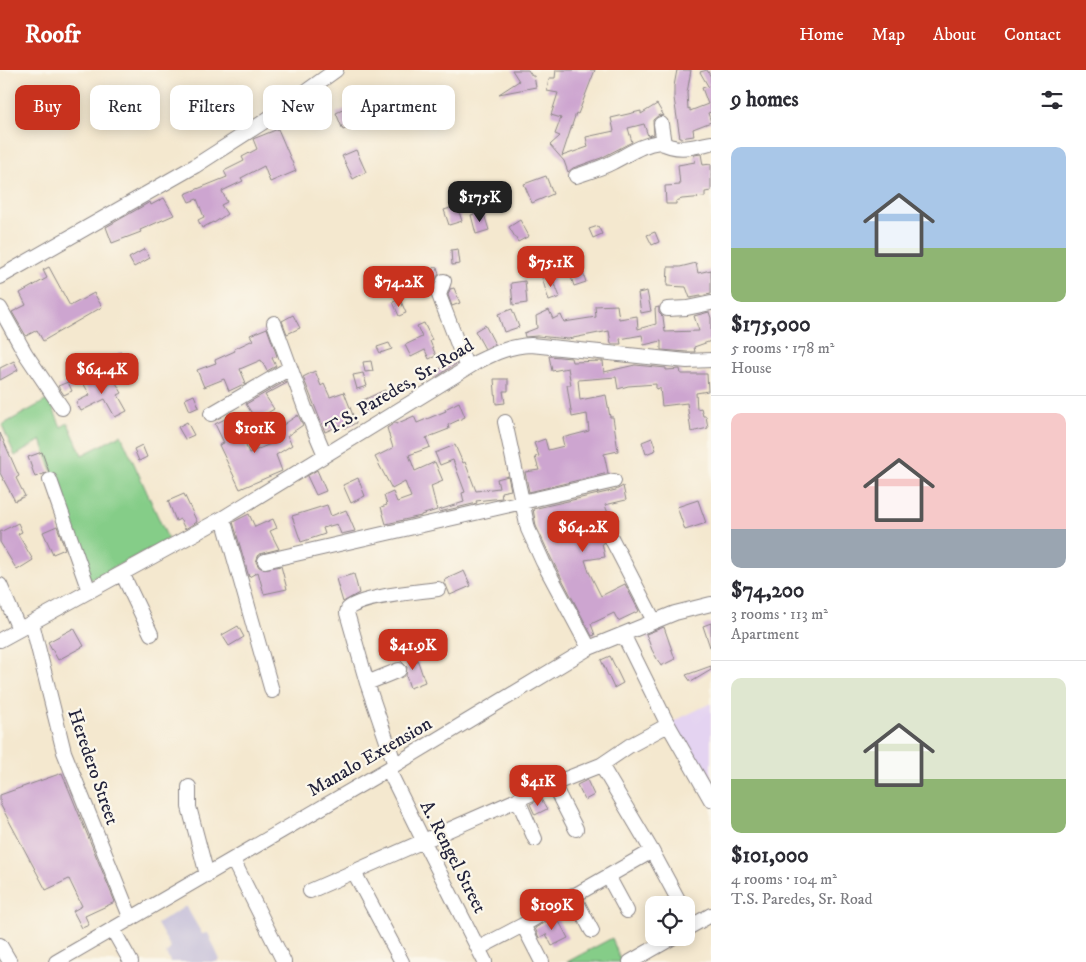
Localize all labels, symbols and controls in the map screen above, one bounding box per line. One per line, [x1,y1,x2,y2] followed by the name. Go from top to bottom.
[25,20,81,50] text: Roofr
[799,24,844,46] text: Home
[872,24,905,46] text: Map
[933,24,976,46] text: About
[1004,24,1061,46] text: Contact
[15,85,80,130] chip: Buy
[90,85,160,130] chip: Rent
[170,85,253,130] chip: Filters
[263,85,332,130] chip: New
[342,85,455,130] chip: Apartment
[1038,86,1066,114] icon: filters
[731,87,799,113] text: 9 homes
[445,180,515,223] pin: $175K
[854,180,944,270] icon: home
[459,187,501,207] text: $175K
[510,246,592,288] pin: $75.1K
[528,252,574,272] text: $75.1K
[358,266,440,308] pin: $74.2K
[374,272,424,292] text: $74.2K
[731,312,811,338] text: $175,000
[322,334,478,440] street label: T.S. Paredes, Sr. Road
[731,338,834,358] text: 5 rooms · 178 m²
[61,352,143,395] pin: $64.4K
[731,358,772,378] text: House
[76,359,128,379] text: $64.4K
[220,412,290,454] pin: $101K
[235,418,275,438] text: $101K
[854,445,944,535] icon: home
[542,510,624,553] pin: $64.2K
[558,517,608,537] text: $64.2K
[731,578,804,604] text: $74,200
[731,604,828,624] text: 3 rooms · 113 m²
[731,624,799,644] text: Apartment
[372,628,454,671] pin: $41.9K
[390,635,436,655] text: $41.9K
[62,706,124,828] street label: Heredero Street
[854,710,944,800] icon: home
[304,712,436,802] street label: Manalo Extension
[508,764,568,807] pin: $41K
[520,771,556,791] text: $41K
[415,797,491,917] street label: A. Rengel Street
[731,843,809,869] text: $101,000
[731,869,837,889] text: 4 rooms · 104 m²
[517,888,587,931] pin: $109K
[731,889,873,909] text: T.S. Paredes, Sr. Road
[531,895,573,915] text: $109K
[645,896,695,946] map controls
[645,896,695,946] button: locate

